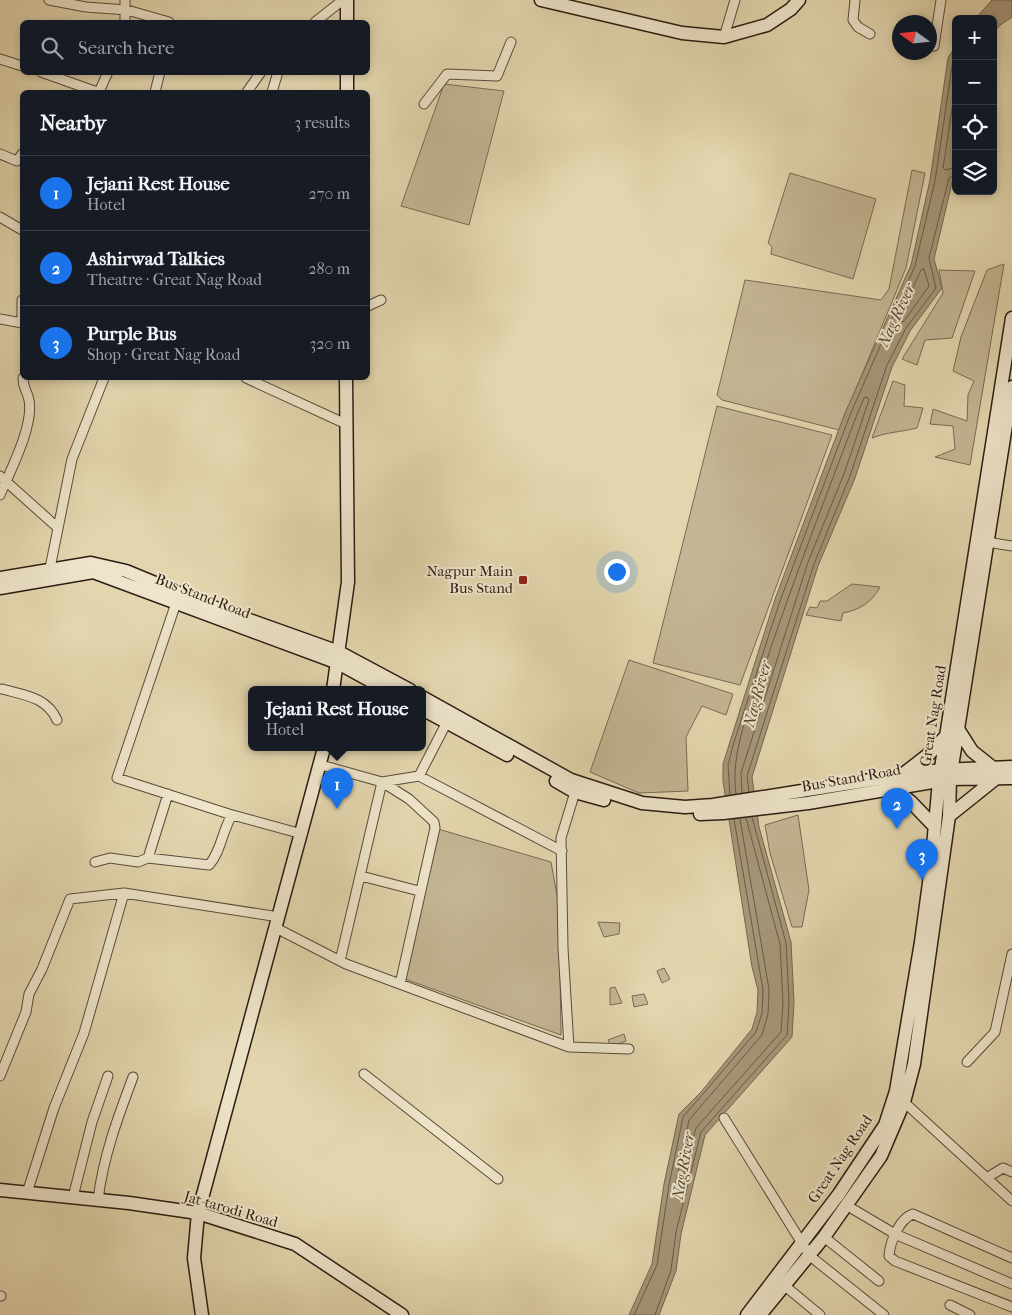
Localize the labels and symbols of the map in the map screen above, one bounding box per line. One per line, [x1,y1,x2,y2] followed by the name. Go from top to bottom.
[892,15,937,60] north arrow
[873,279,920,351] water label: Nag River
[604,559,630,585] your location
[427,562,514,597] place label: Nagpur Main Bus Stand
[153,570,254,623] street label: Bus Stand Road
[517,574,529,586] marker: Nagpur Main Bus Stand
[739,657,775,730] water label: Nag River
[916,663,950,768] street label: Great Nag Road
[800,760,903,796] street label: Bus Stand Road
[321,768,353,809] pin: 1
[881,788,913,829] pin: 2
[906,839,938,880] pin: 3
[804,1111,877,1207] street label: Great Nag Road
[668,1129,699,1202] water label: Nag River
[181,1187,281,1231] street label: Jat-tarodi Road

